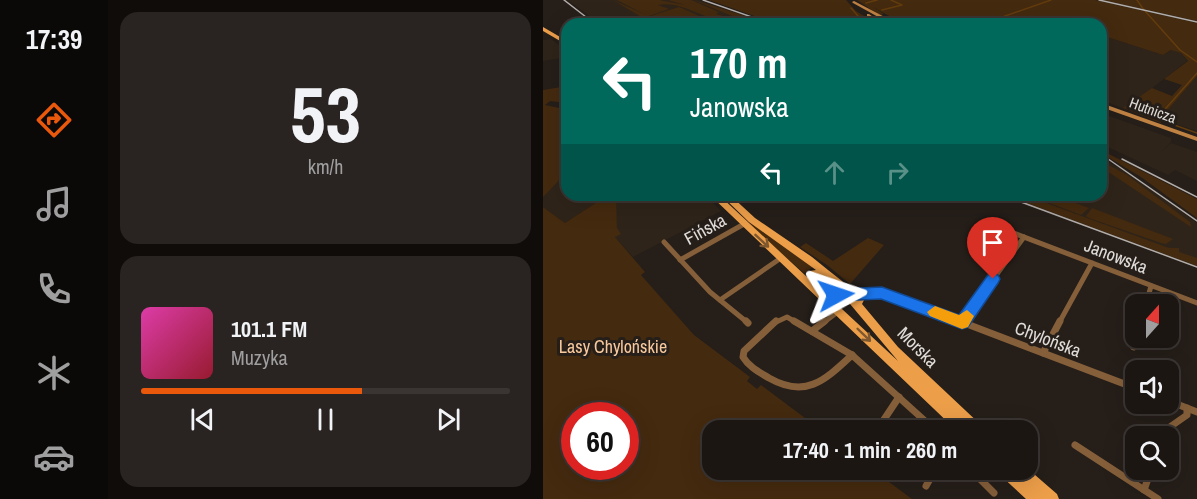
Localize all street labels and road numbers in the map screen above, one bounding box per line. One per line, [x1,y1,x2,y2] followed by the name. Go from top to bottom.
[1127,92,1180,128] street label: Hutnicza
[680,207,730,251] street label: Fińska
[1081,233,1151,279] street label: Janowska
[1011,315,1085,363] street label: Chylońska
[892,321,944,373] street label: Morska

